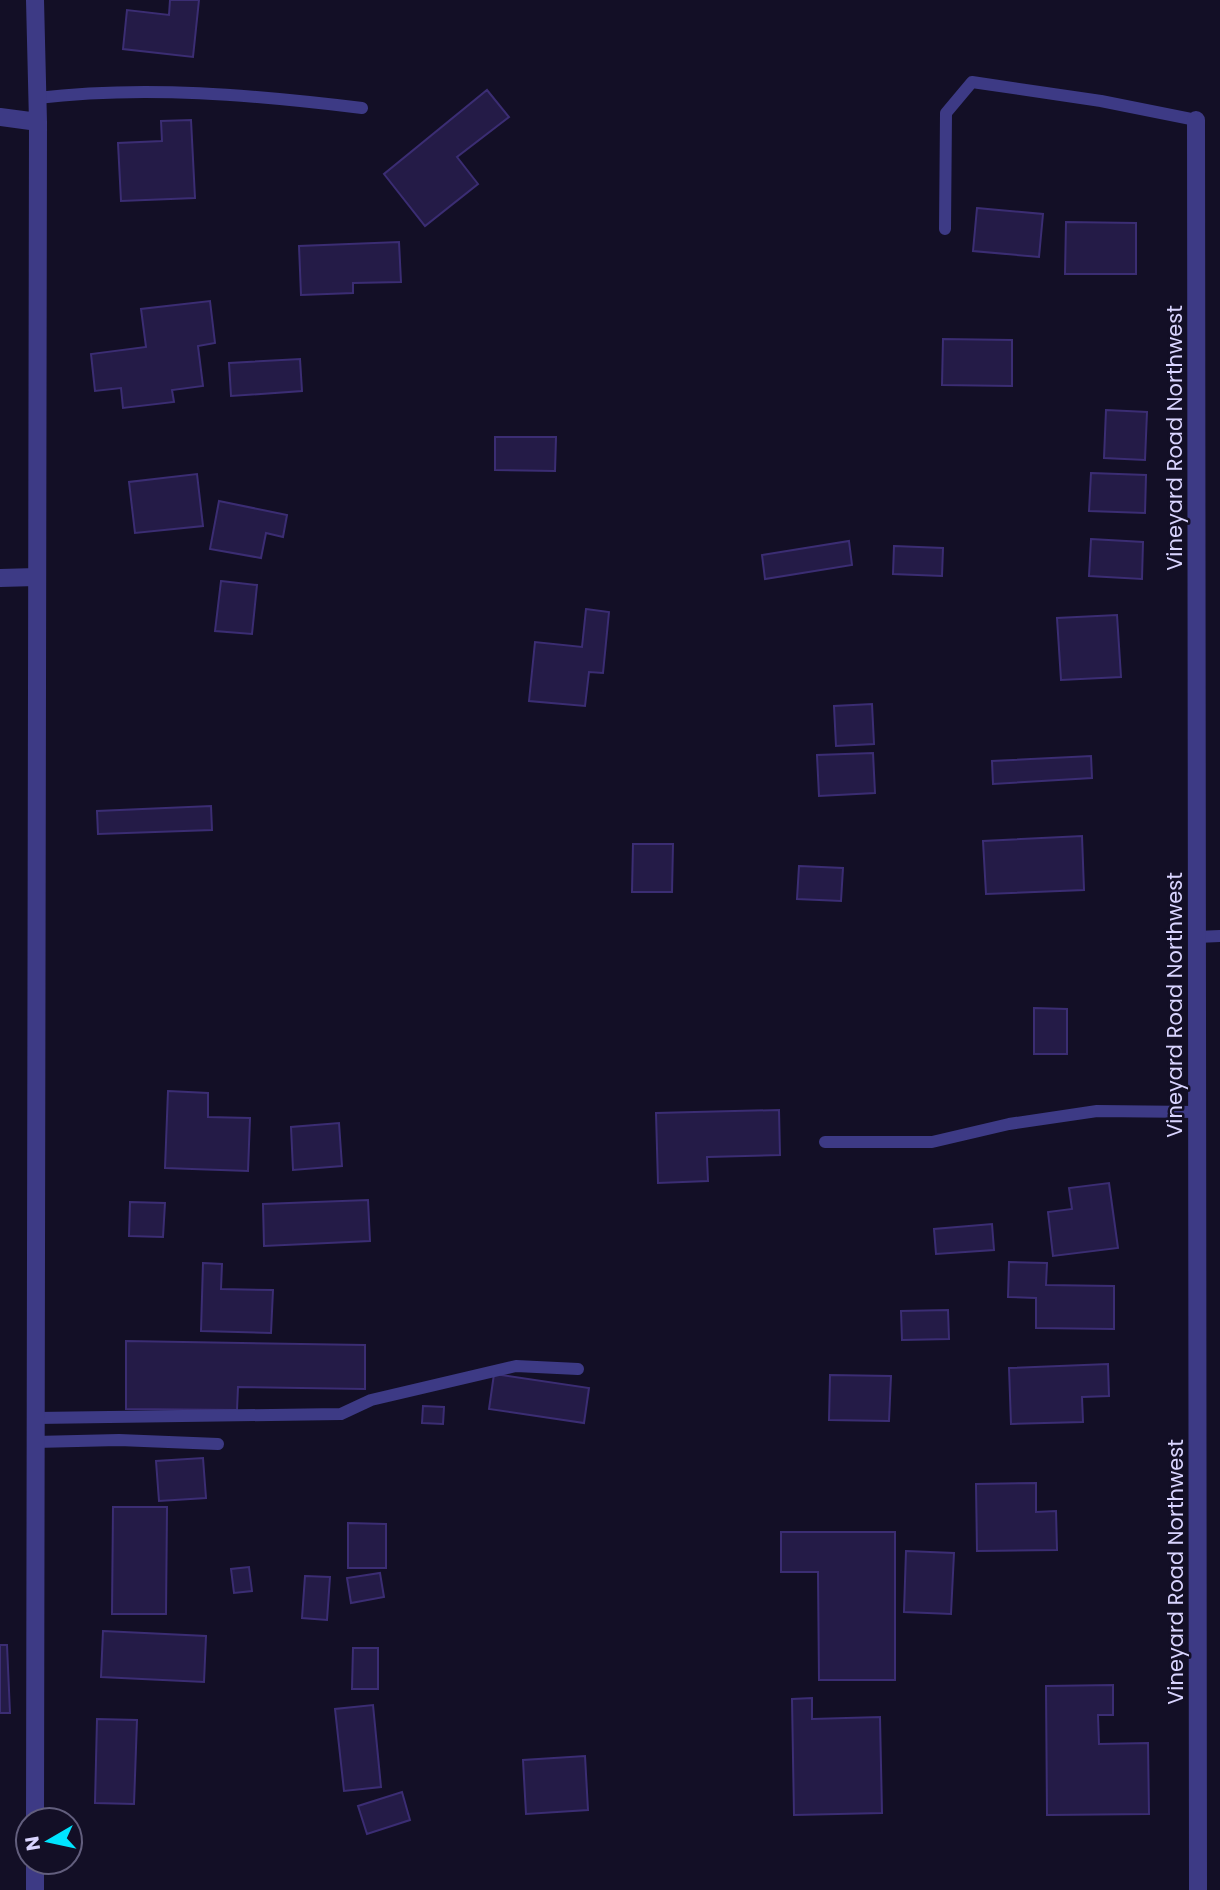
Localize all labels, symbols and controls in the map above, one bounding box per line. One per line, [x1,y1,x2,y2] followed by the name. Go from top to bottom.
[1160,305,1189,571] street label: Vineyard Road Northwest
[1160,872,1189,1138] street label: Vineyard Road Northwest
[1161,1439,1190,1705] street label: Vineyard Road Northwest
[14,1806,84,1876] north arrow
[18,1834,47,1853] text: N

